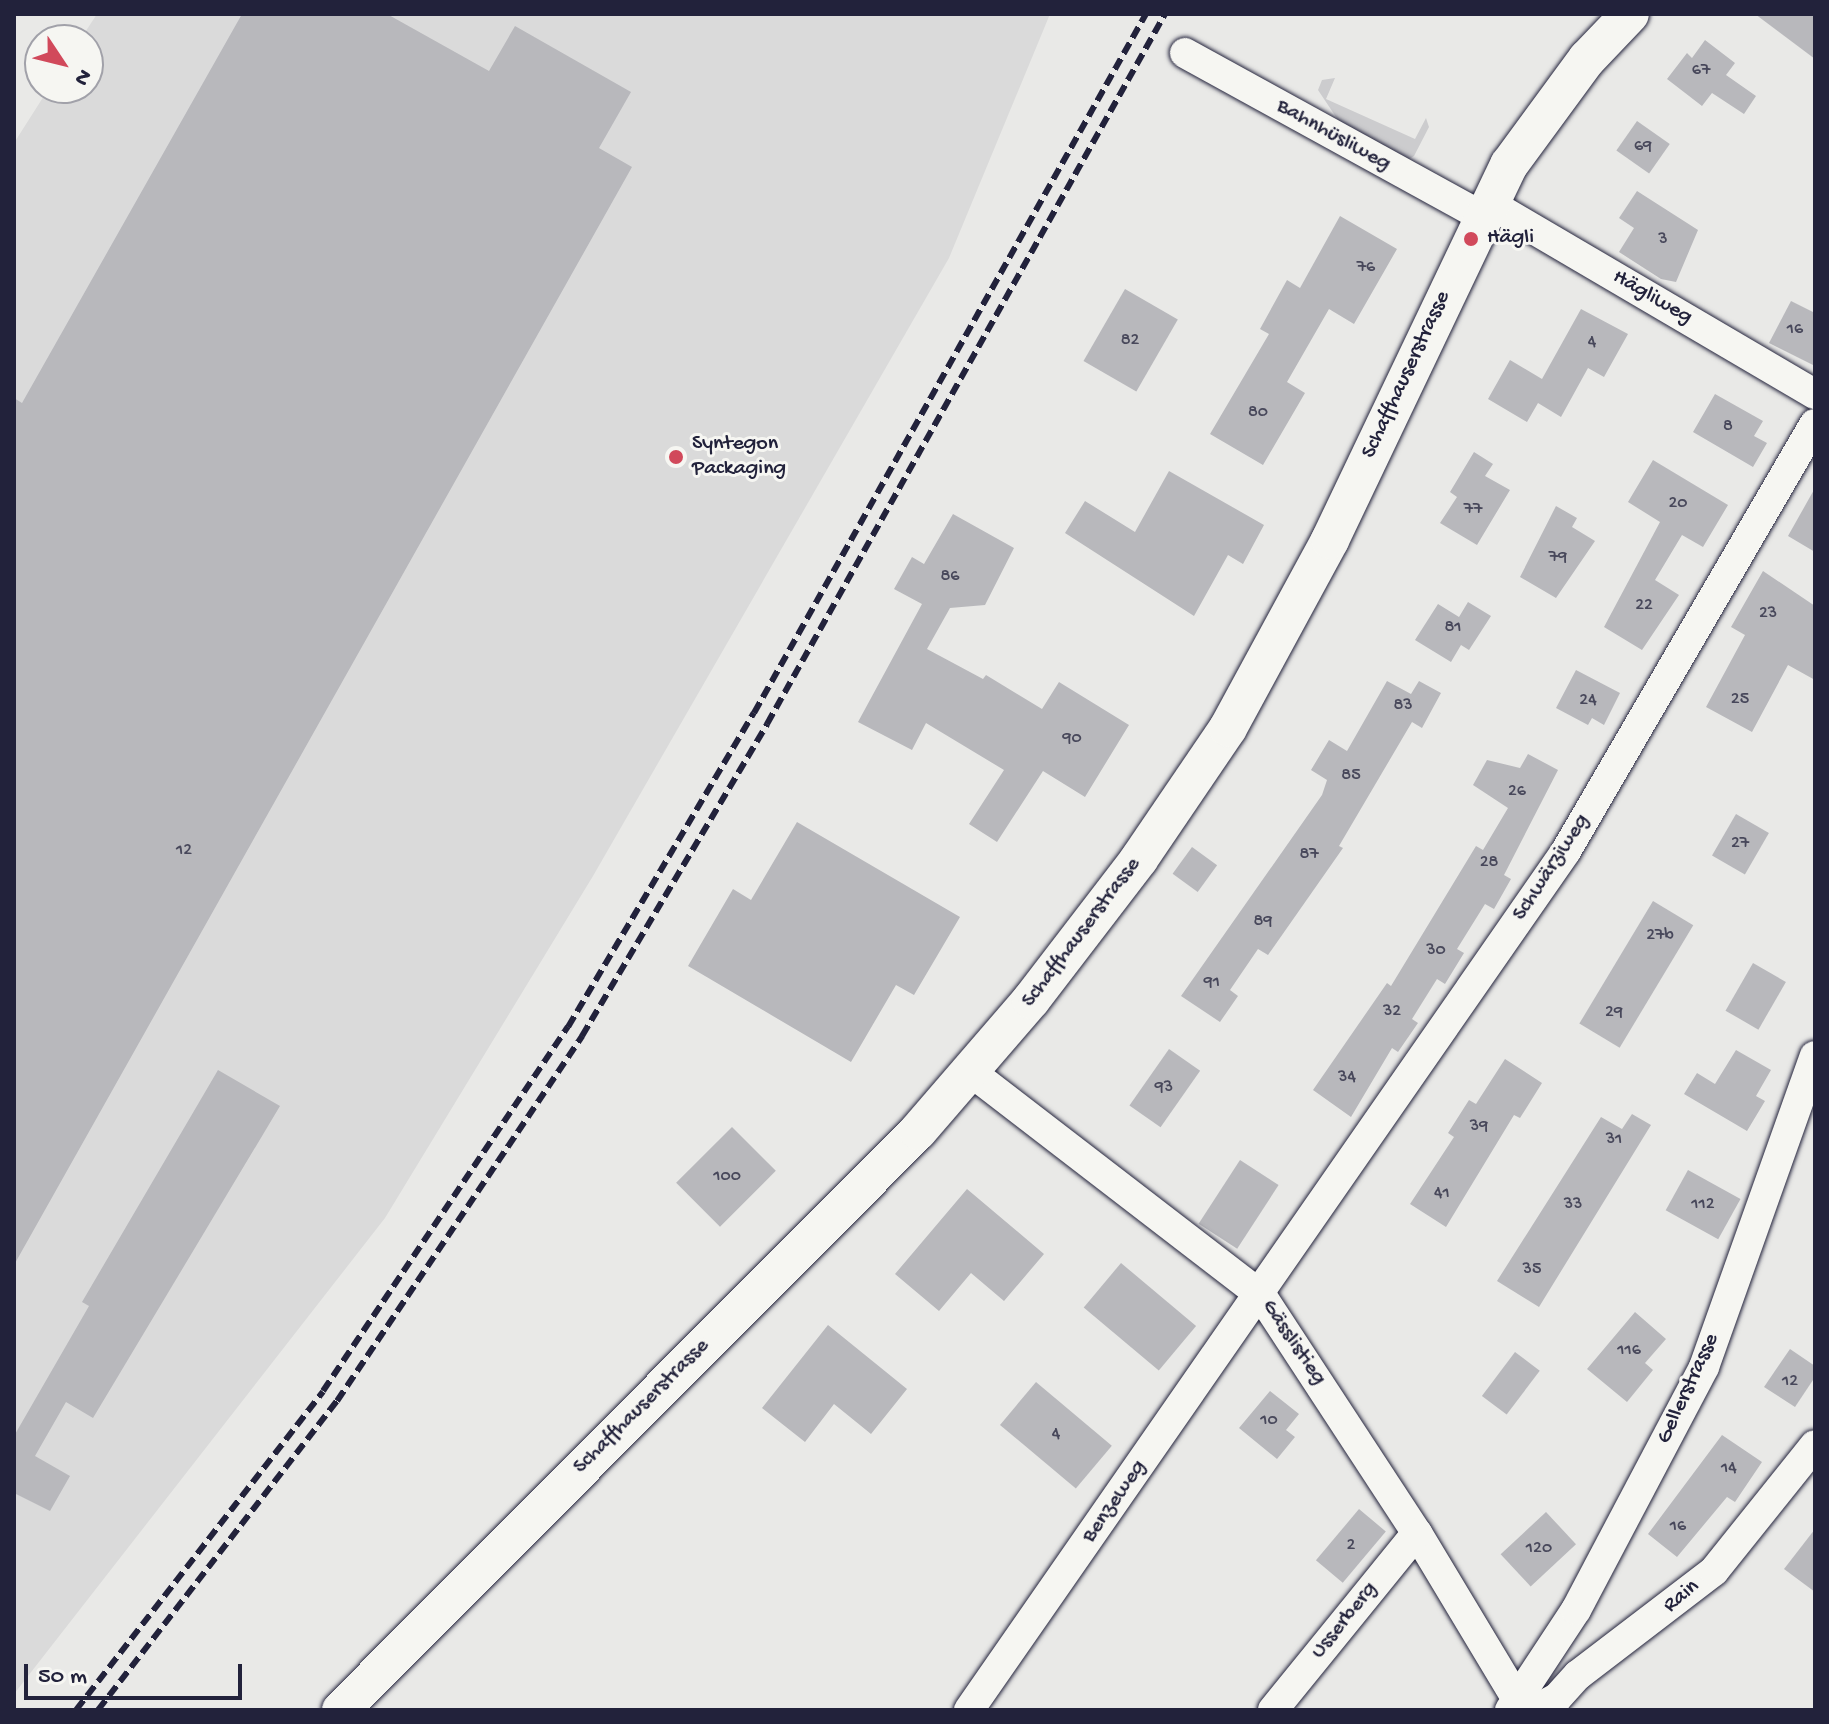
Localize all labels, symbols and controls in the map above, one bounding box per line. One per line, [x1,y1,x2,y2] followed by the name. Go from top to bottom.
[24,24,104,104] north arrow
[1692,60,1710,82] house number: 67
[67,63,97,90] text: N
[1271,94,1395,178] street label: Bahnhüsliweg
[1634,136,1652,158] house number: 69
[1487,226,1534,252] place label: Hägli
[1658,229,1668,251] house number: 3
[1462,230,1480,248] marker: Hägli
[1357,257,1375,279] house number: 76
[1607,265,1697,331] street label: Hägliweg
[1357,287,1457,463] street label: Schaffhauserstrasse
[1787,319,1803,341] house number: 16
[1121,330,1139,352] house number: 82
[1588,332,1596,354] house number: 4
[1248,402,1268,424] house number: 80
[1723,416,1733,438] house number: 8
[692,431,786,482] place label: Syntegon Packaging
[667,448,685,466] marker: Syntegon Packaging
[1668,493,1688,515] house number: 20
[1464,499,1482,521] house number: 77
[1549,547,1567,569] house number: 79
[941,566,959,588] house number: 86
[1635,595,1653,617] house number: 22
[1759,603,1777,625] house number: 23
[1444,617,1462,639] house number: 81
[1731,689,1749,711] house number: 25
[1579,690,1597,712] house number: 24
[1393,695,1413,717] house number: 83
[1062,728,1082,750] house number: 90
[1341,765,1361,787] house number: 85
[1508,781,1526,803] house number: 26
[1508,810,1596,926] street label: Schwärziweg
[1731,833,1749,855] house number: 27
[176,840,192,862] house number: 12
[1299,844,1319,866] house number: 87
[1480,852,1498,874] house number: 28
[1017,853,1147,1013] street label: Schaffhauserstrasse
[1254,911,1272,933] house number: 89
[1646,925,1674,947] house number: 27b
[1426,940,1446,962] house number: 30
[1204,972,1220,994] house number: 91
[1383,1001,1401,1023] house number: 32
[1605,1002,1623,1024] house number: 29
[1338,1067,1356,1089] house number: 34
[1155,1077,1173,1099] house number: 93
[1470,1116,1488,1138] house number: 39
[1606,1129,1622,1151] house number: 31
[713,1166,741,1188] house number: 100
[1434,1183,1450,1205] house number: 41
[1564,1194,1582,1216] house number: 33
[1691,1194,1715,1216] house number: 112
[1523,1259,1541,1281] house number: 35
[1255,1295,1331,1391] street label: Gässlistieg
[1652,1330,1726,1448] street label: Gellerstrasse
[569,1334,715,1480] street label: Schaffhauserstrasse
[1617,1340,1641,1362] house number: 116
[1782,1371,1798,1393] house number: 12
[1260,1410,1278,1432] house number: 10
[1052,1424,1060,1446] house number: 4
[1077,1456,1153,1548] street label: Benzeweg
[1721,1458,1737,1480] house number: 14
[1670,1516,1686,1538] house number: 16
[1347,1535,1355,1557] house number: 2
[1526,1538,1552,1560] house number: 120
[1659,1574,1705,1620] street label: Rain
[1306,1577,1384,1665] street label: Usserberg
[28,1648,246,1698] scale bar
[38,1663,87,1692] text: 50 m

